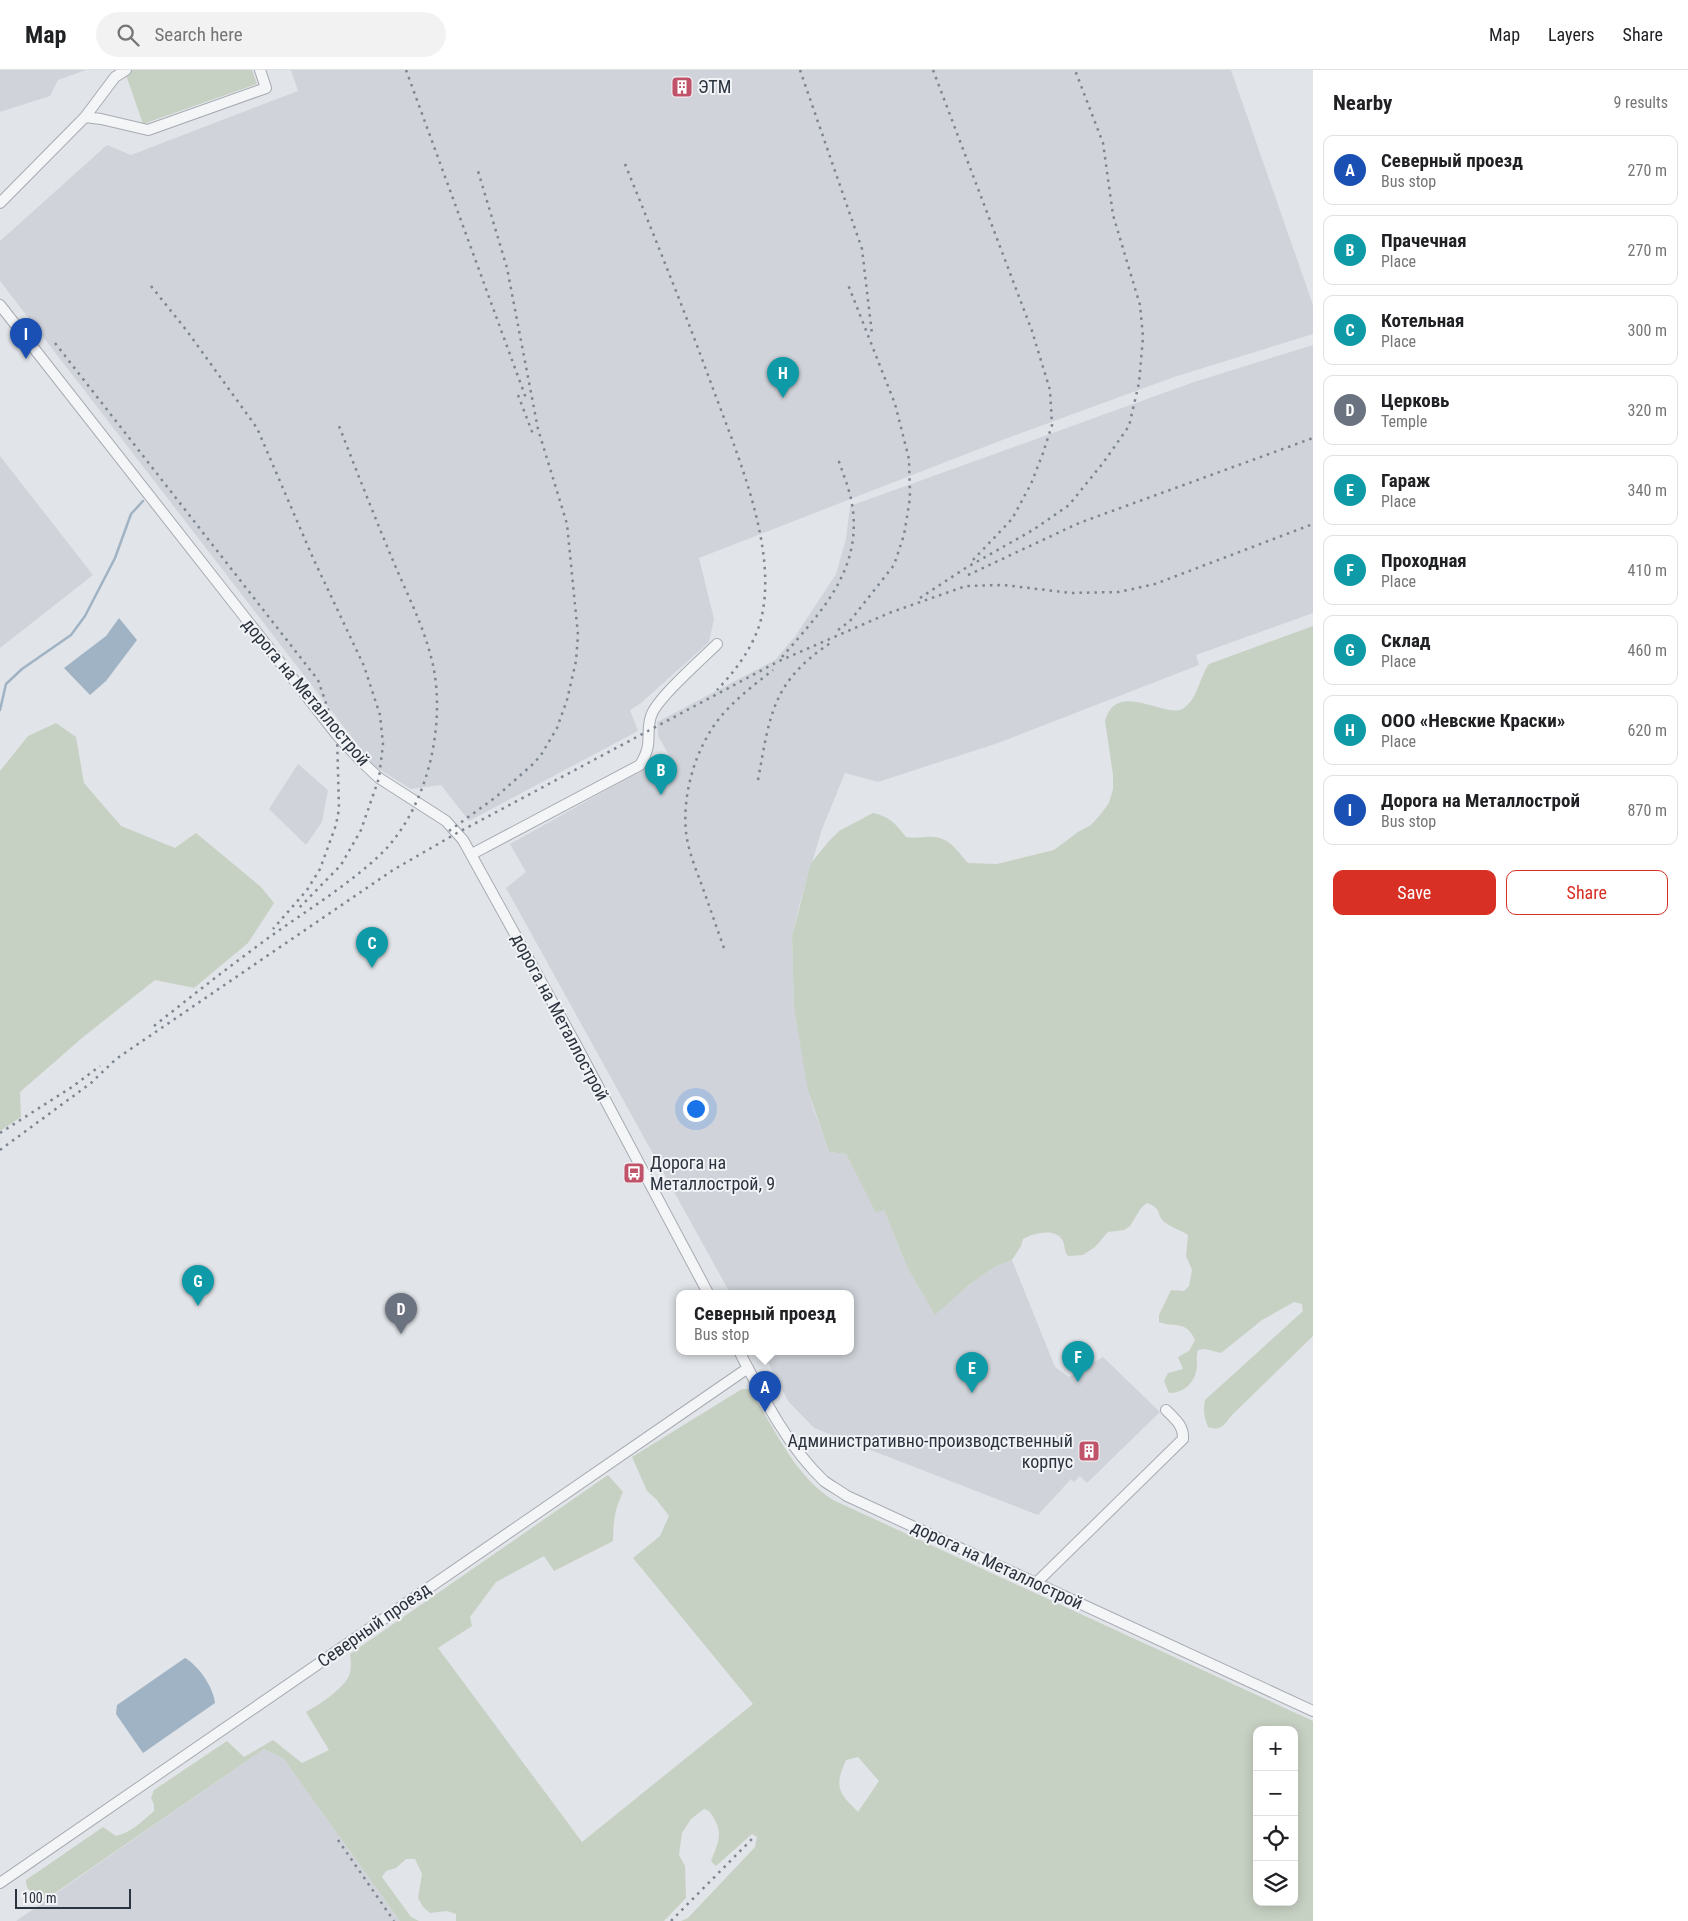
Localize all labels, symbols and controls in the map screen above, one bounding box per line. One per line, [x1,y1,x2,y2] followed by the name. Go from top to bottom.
[96,12,446,57] search box
[25,21,66,49] text: Map
[114,21,142,49] icon: search
[154,23,243,46] text: Search here
[1489,24,1520,45] text: Map
[1548,24,1595,45] text: Layers
[1623,24,1663,45] text: Share
[670,75,694,99] building icon: ЭТМ
[698,76,731,97] place label: ЭТМ
[1333,91,1392,115] text: Nearby
[1613,93,1668,112] text: 9 results
[1381,149,1523,172] text: Северный проезд
[1345,161,1355,180] text: A
[1628,161,1667,180] text: 270 m
[1381,172,1436,191] text: Bus stop
[1381,229,1467,252] text: Прачечная
[1346,241,1354,260] text: B
[1628,241,1667,260] text: 270 m
[1381,252,1416,271] text: Place
[1381,309,1464,332] text: Котельная
[10,318,42,359] pin: I
[1345,321,1355,340] text: C
[1628,321,1667,340] text: 300 m
[1381,332,1416,351] text: Place
[767,357,799,398] pin: H
[1381,389,1449,412] text: Церковь
[1345,401,1355,420] text: D
[1628,401,1667,420] text: 320 m
[1381,412,1427,431] text: Temple
[1381,469,1430,492] text: Гараж
[1346,481,1354,500] text: E
[1628,481,1667,500] text: 340 m
[1381,492,1416,511] text: Place
[1381,549,1467,572] text: Проходная
[1346,561,1354,580] text: F
[1628,561,1667,580] text: 410 m
[1381,572,1416,591] text: Place
[238,614,374,770] street label: дорога на Металлострой
[1381,629,1431,652] text: Склад
[1345,641,1355,660] text: G
[1628,641,1667,660] text: 460 m
[1381,652,1416,671] text: Place
[1381,709,1565,732] text: ООО «Невские Краски»
[1345,721,1355,740] text: H
[1628,721,1667,740] text: 620 m
[1381,732,1416,751] text: Place
[645,754,677,795] pin: B
[1381,789,1580,812] text: Дорога на Металлострой
[1348,801,1352,820] text: I
[1628,801,1667,820] text: 870 m
[1381,812,1436,831] text: Bus stop
[1333,870,1496,915] button: Save
[1506,870,1668,915] button: Share
[356,927,388,968] pin: C
[507,930,613,1104] street label: дорога на Металлострой
[683,1096,709,1122] your location
[650,1152,775,1194] place label: Дорога на Металлострой, 9
[622,1161,646,1185] bus stop icon: Дорога на Металлострой, 9
[182,1265,214,1306] pin: G
[676,1290,854,1355] popup
[385,1293,417,1334] pin: D
[694,1302,836,1325] text: Северный проезд
[694,1325,749,1344] text: Bus stop
[1062,1341,1094,1382] pin: F
[956,1352,988,1393] pin: E
[749,1371,781,1412] pin: A
[787,1430,1073,1472] place label: Административно-производственный корпус
[1077,1439,1101,1463] building icon: Административно-производственный корпус
[908,1516,1086,1613] street label: дорога на Металлострой
[313,1578,434,1671] street label: Северный проезд
[1253,1726,1298,1906] map controls
[1253,1726,1298,1771] button: +
[1253,1771,1298,1816] button: −
[1253,1816,1298,1861] button: locate
[1253,1861,1298,1906] button: layers
[15,1886,131,1909] scale bar
[22,1890,57,1906] text: 100 m

